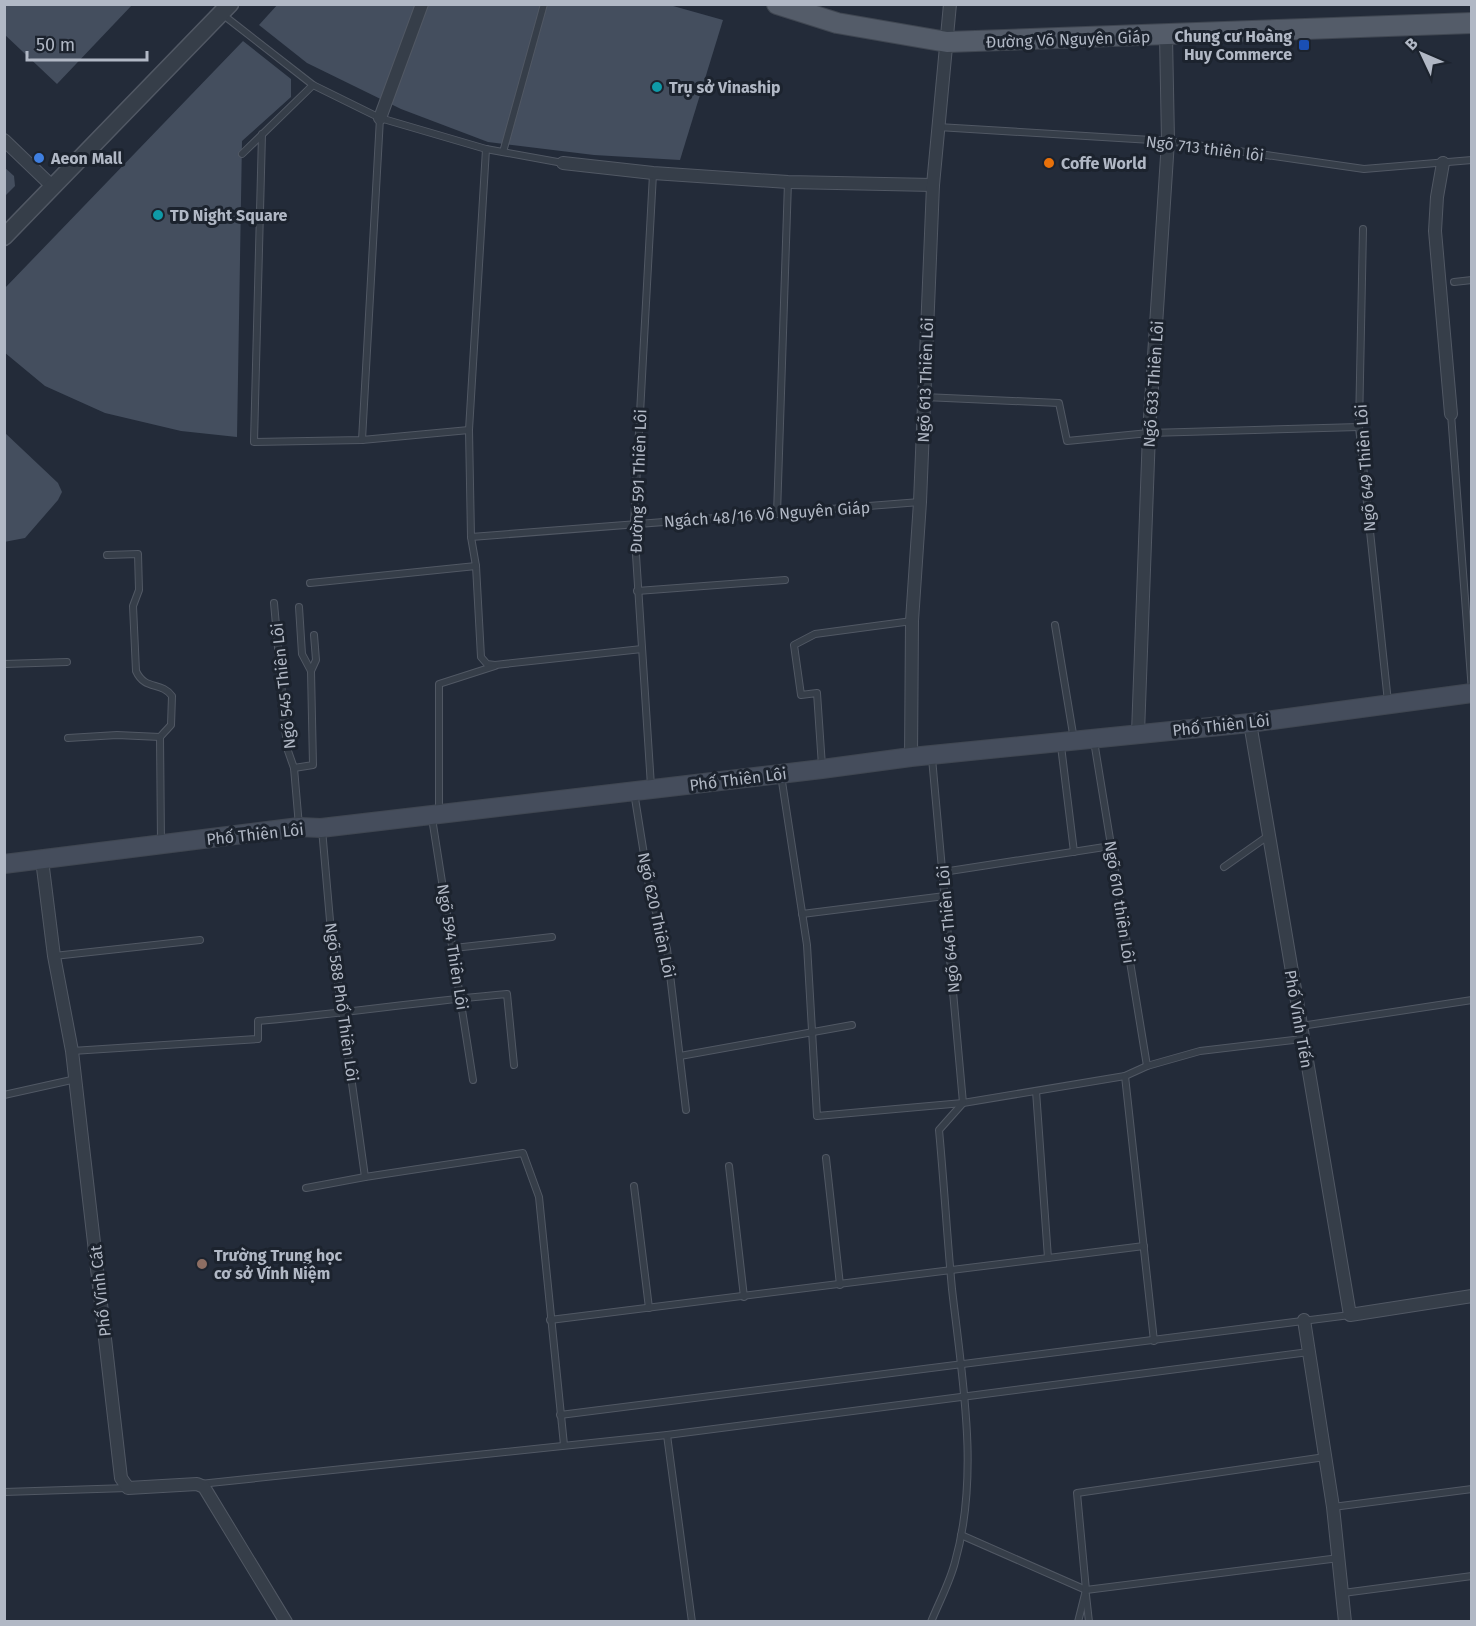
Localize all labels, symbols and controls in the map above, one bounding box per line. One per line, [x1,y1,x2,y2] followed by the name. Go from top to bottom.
[27,24,147,62] scale bar
[1392,24,1452,84] north arrow
[985,27,1151,52] street label: Đường Võ Nguyên Giáp
[1174,27,1292,64] place label: Chung cư Hoàng Huy Commerce
[36,34,75,56] text: 50 m
[1401,34,1422,54] text: B
[1297,38,1311,52] marker: Chung cư Hoàng Huy Commerce
[669,78,781,97] place label: Trụ sở Vinaship
[650,80,664,94] marker: Trụ sở Vinaship
[1145,132,1265,165] street label: Ngõ 713 thiên lôi
[50,149,123,168] place label: Aeon Mall
[32,151,46,165] marker: Aeon Mall
[1061,154,1147,173] place label: Coffe World
[1042,156,1056,170] marker: Coffe World
[170,206,288,225] place label: TD Night Square
[151,208,165,222] marker: TD Night Square
[914,317,937,443] street label: Ngõ 613 Thiên Lôi
[1140,320,1167,448] street label: Ngõ 633 Thiên Lôi
[1352,404,1379,532] street label: Ngõ 649 Thiên Lôi
[626,409,651,553] street label: Đường 591 Thiên Lôi
[663,498,871,531] street label: Ngách 48/16 Vô Nguyên Giáp
[267,622,300,750] street label: Ngõ 545 Thiên Lôi
[1171,710,1271,740] street label: Phố Thiên Lôi
[688,763,788,795] street label: Phố Thiên Lôi
[205,819,305,849] street label: Phố Thiên Lôi
[1100,839,1139,965] street label: Ngõ 610 thiên Lôi
[634,851,679,980] street label: Ngõ 620 Thiên Lôi
[933,864,964,994] street label: Ngõ 646 Thiên Lôi
[433,883,472,1011] street label: Ngõ 594 Thiên Lôi
[321,921,363,1083] street label: Ngõ 588 Phố Thiên Lôi
[1281,968,1317,1070] street label: Phố Vĩnh Tiến
[85,1244,115,1338] street label: Phố Vĩnh Cát
[214,1246,343,1283] place label: Trường Trung học cơ sở Vĩnh Niệm
[195,1257,209,1271] marker: Trường Trung học cơ sở Vĩnh Niệm

